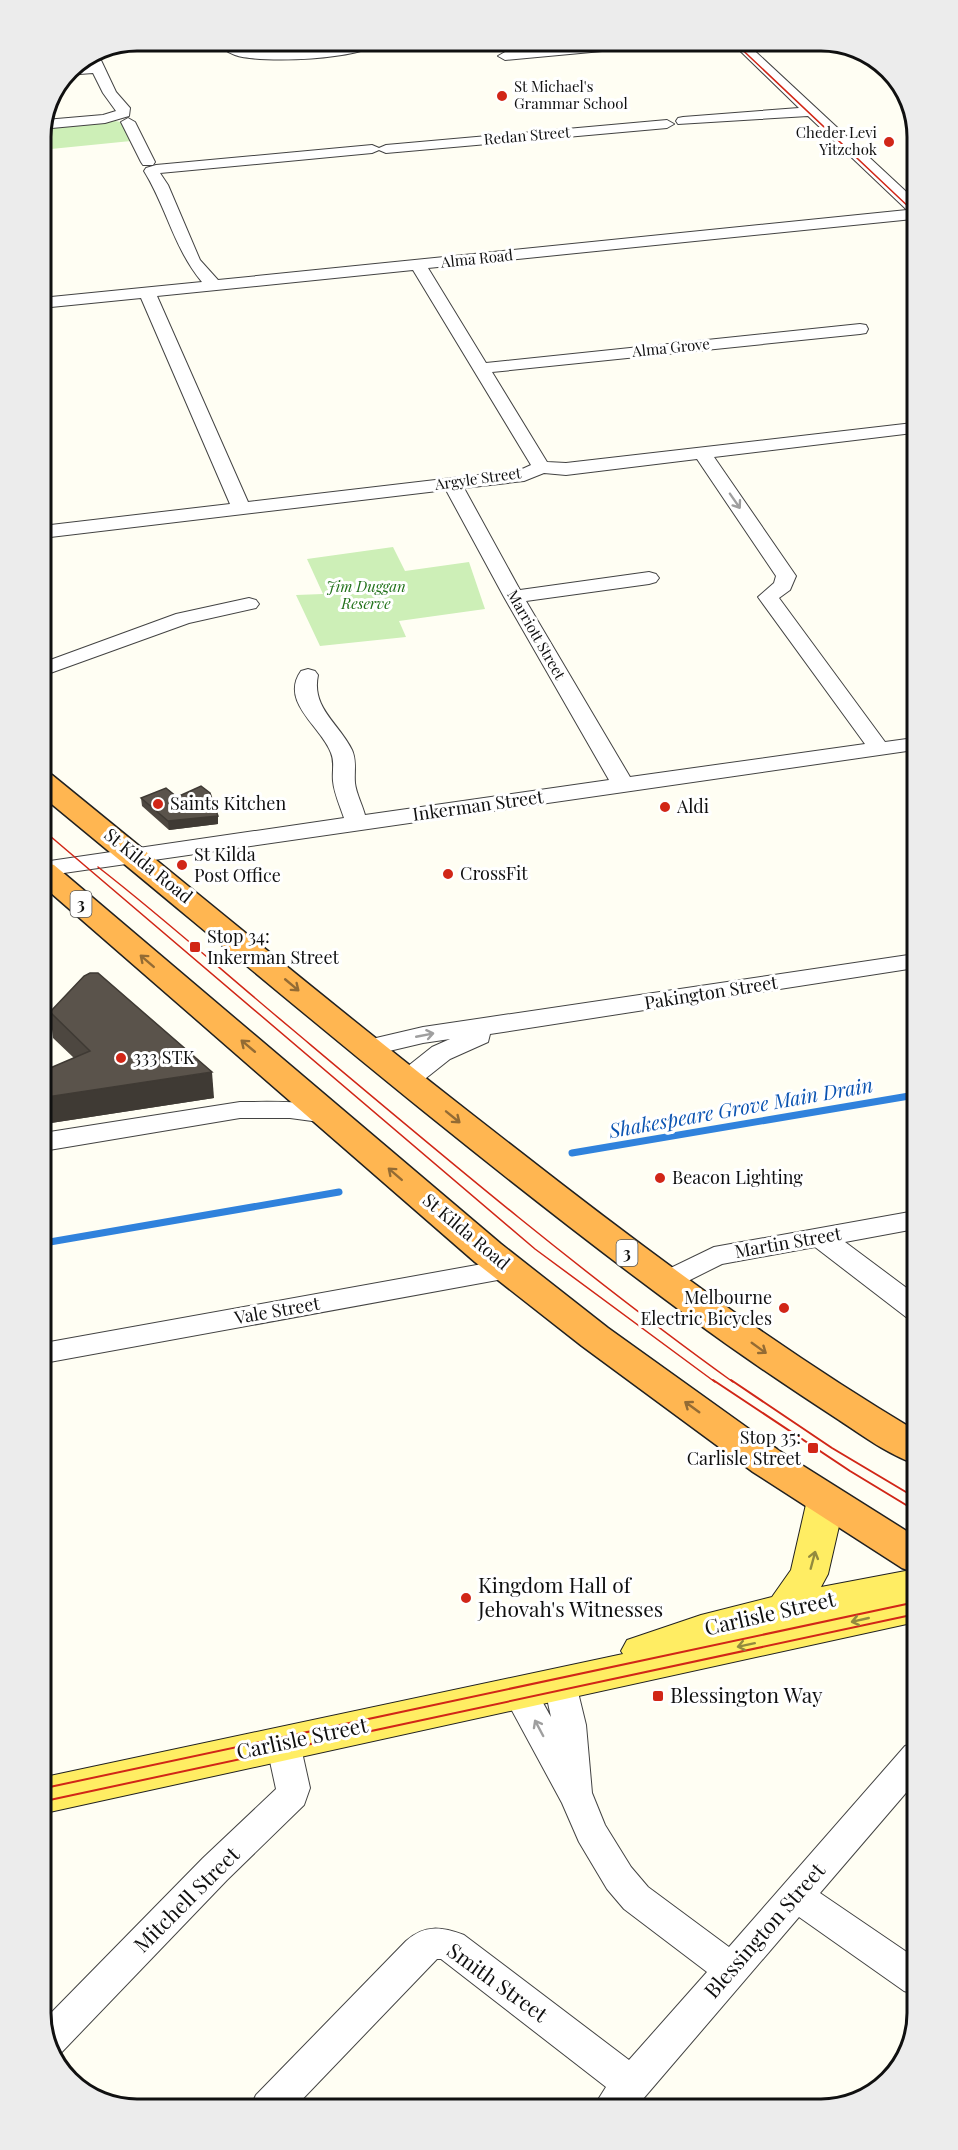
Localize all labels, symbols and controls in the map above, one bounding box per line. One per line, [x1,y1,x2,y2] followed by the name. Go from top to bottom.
[514,76,628,113] place label: St Michael's Grammar School
[495,89,509,103] marker: St Michael's Grammar School
[483,121,572,149] street label: Redan Street
[796,122,878,159] place label: Cheder Levi Yitzchok
[882,135,896,149] marker: Cheder Levi Yitzchok
[439,244,514,272] street label: Alma Road
[630,333,711,361] street label: Alma Grove
[432,462,523,494] street label: Argyle Street
[729,492,741,508] one-way arrow
[326,576,406,613] park label: Jim Duggan Reserve
[503,586,571,683] street label: Marriott Street
[411,784,545,826] street label: Inkerman Street
[170,791,286,815] place label: Saints Kitchen
[676,794,709,818] place label: Aldi
[151,797,165,811] marker: Saints Kitchen
[658,800,672,814] marker: Aldi
[100,822,198,909] street label: St Kilda Road
[194,842,281,887] place label: St Kilda Post Office
[175,858,189,872] marker: St Kilda Post Office
[460,861,528,885] place label: CrossFit
[441,867,455,881] marker: CrossFit
[70,891,92,917] road number: 3
[207,924,339,969] place label: Stop 34: Inkerman Street
[188,940,202,954] marker: Stop 34: Inkerman Street
[139,955,155,968] one-way arrow
[643,970,780,1014] street label: Pakington Street
[284,978,300,991] one-way arrow
[415,1029,434,1040] one-way arrow
[240,1040,256,1053] one-way arrow
[133,1045,195,1069] place label: 333 STK
[114,1051,128,1065] marker: 333 STK
[606,1070,875,1143] water label: Shakespeare Grove Main Drain
[445,1110,461,1123] one-way arrow
[672,1165,803,1189] place label: Beacon Lighting
[387,1167,403,1180] one-way arrow
[653,1171,667,1185] marker: Beacon Lighting
[418,1188,516,1275] street label: St Kilda Road
[733,1221,844,1263] street label: Martin Street
[616,1240,638,1266] road number: 3
[640,1285,772,1330] place label: Melbourne Electric Bicycles
[231,1291,322,1329] street label: Vale Street
[777,1301,791,1315] marker: Melbourne Electric Bicycles
[751,1342,767,1354] one-way arrow
[684,1401,700,1413] one-way arrow
[687,1425,802,1470] place label: Stop 35: Carlisle Street
[806,1441,820,1455] marker: Stop 35: Carlisle Street
[808,1551,819,1570] one-way arrow
[477,1570,663,1622] place label: Kingdom Hall of Jehovah's Witnesses
[701,1583,838,1641] street label: Carlisle Street
[459,1591,473,1605] marker: Kingdom Hall of Jehovah's Witnesses
[850,1614,869,1626] one-way arrow
[736,1640,756,1651] one-way arrow
[670,1680,823,1708] place label: Blessington Way
[651,1689,665,1703] marker: Blessington Way
[233,1709,370,1765] street label: Carlisle Street
[533,1719,544,1737] one-way arrow
[127,1839,245,1958] street label: Mitchell Street
[697,1856,830,2003] street label: Blessington Street
[442,1936,554,2028] street label: Smith Street

